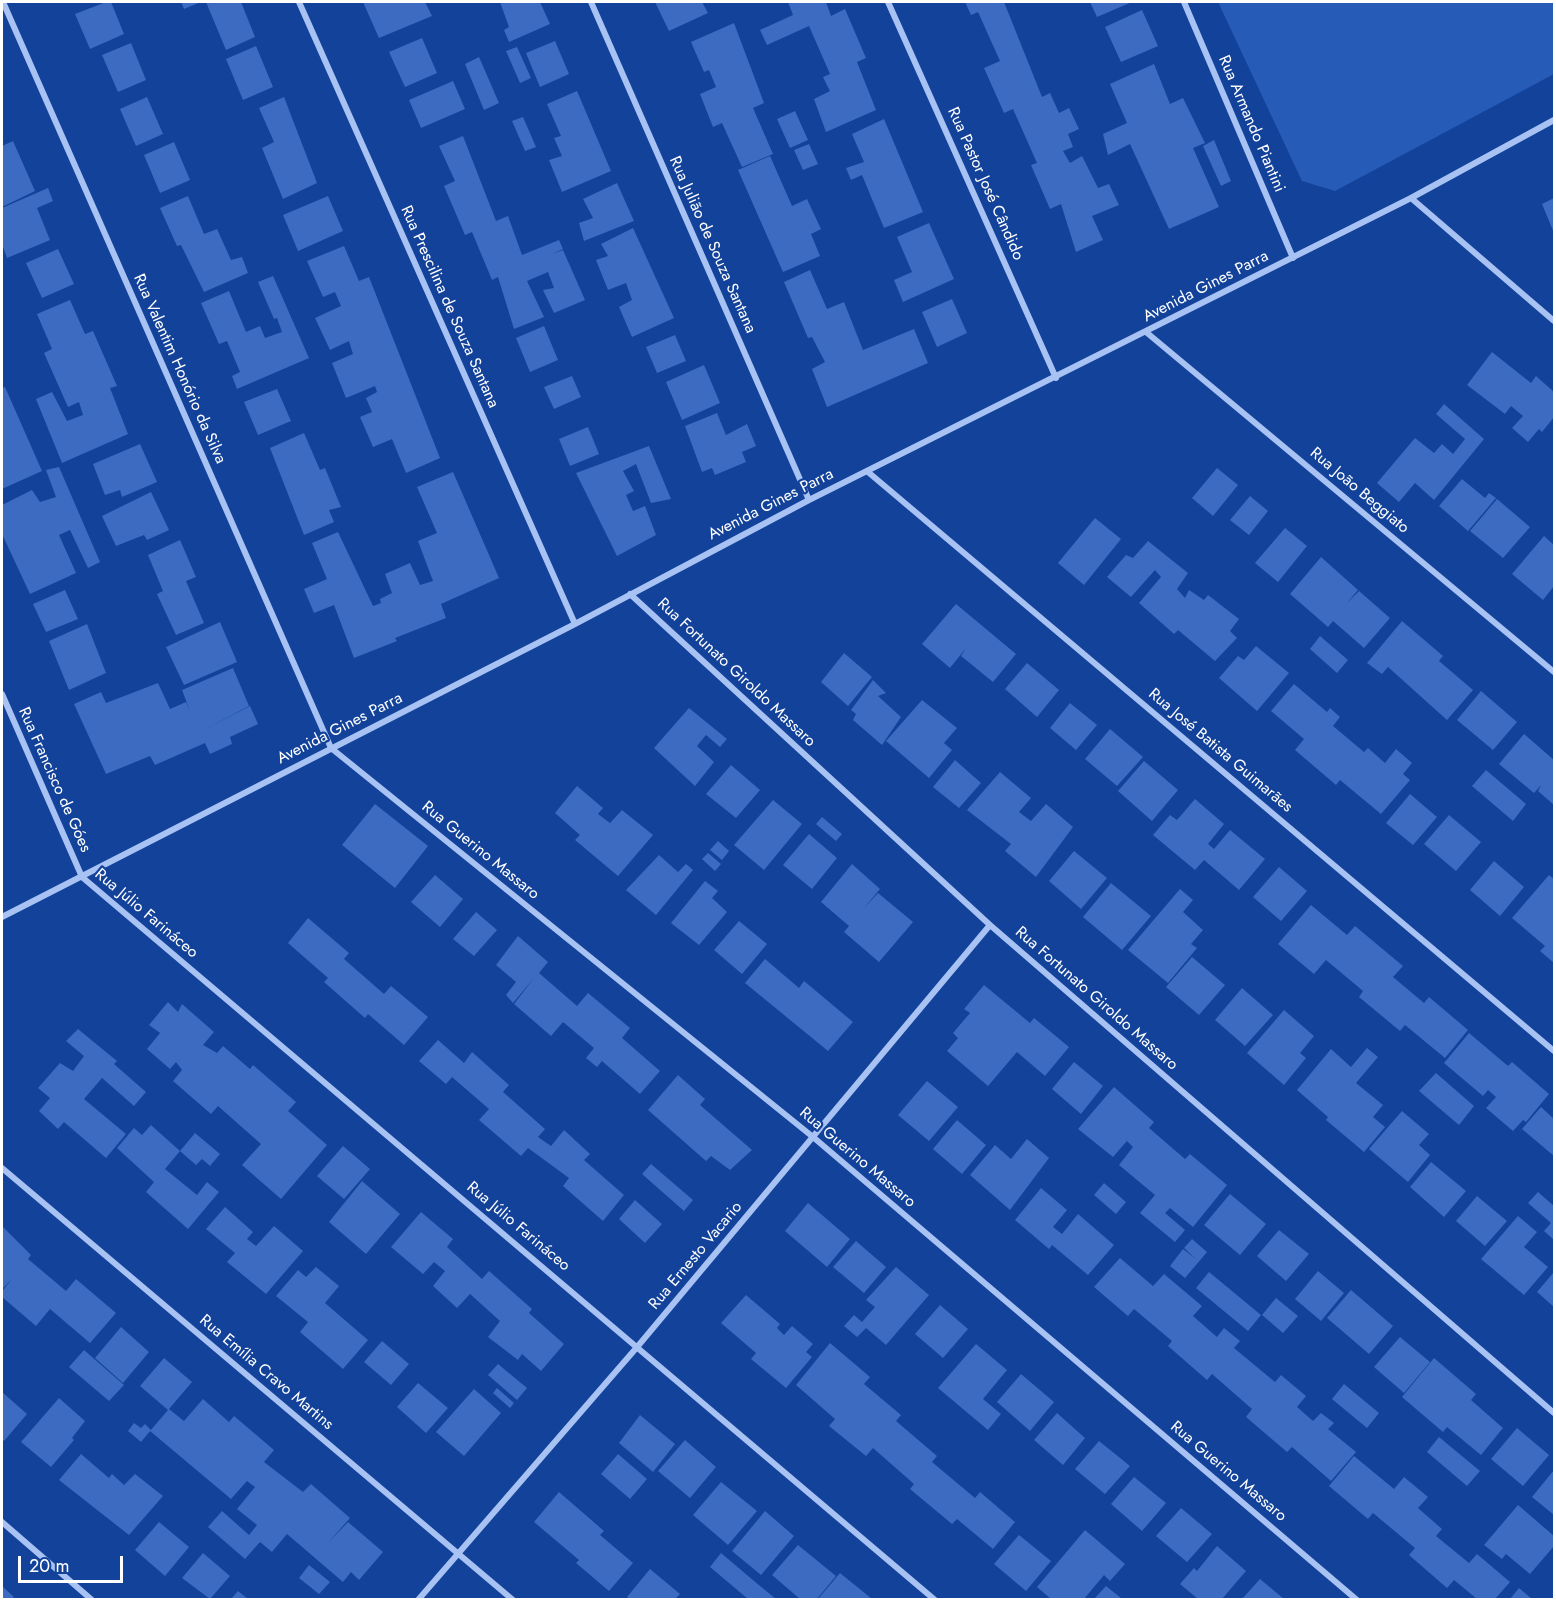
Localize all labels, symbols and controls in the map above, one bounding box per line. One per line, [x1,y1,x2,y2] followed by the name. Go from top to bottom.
[1213,53,1289,195] street label: Rua Armando Piantini
[943,105,1027,263] street label: Rua Pastor José Cândido
[664,154,760,336] street label: Rua Julião de Souza Santana
[396,203,502,411] street label: Rua Prescilina de Souza Santana
[1140,247,1272,327] street label: Avenida Gines Parra
[128,271,230,467] street label: Rua Valentim Honório da Silva
[1305,444,1413,538] street label: Rua João Beggiato
[705,465,837,545] street label: Avenida Gines Parra
[653,595,819,751] street label: Rua Fortunato Giroldo Massaro
[1144,685,1296,817] street label: Rua José Batista Guimarães
[274,689,406,769] street label: Avenida Gines Parra
[13,705,95,855] street label: Rua Francisco de Góes
[417,798,543,904] street label: Rua Guerino Massaro
[90,865,202,963] street label: Rua Júlio Farináceo
[1011,923,1181,1075] street label: Rua Fortunato Giroldo Massaro
[795,1104,919,1212] street label: Rua Guerino Massaro
[462,1178,574,1276] street label: Rua Júlio Farináceo
[645,1198,747,1314] street label: Rua Ernesto Vacario
[195,1311,337,1435] street label: Rua Emília Cravo Martins
[1166,1418,1290,1526] street label: Rua Guerino Massaro
[21,1544,126,1582] scale bar
[29,1553,69,1579] text: 20 m

